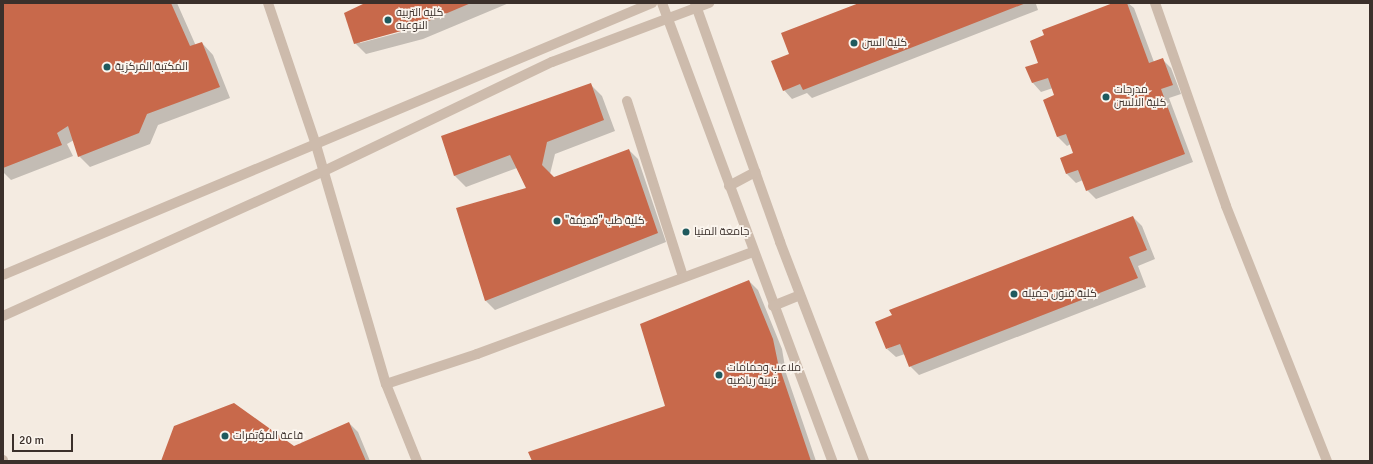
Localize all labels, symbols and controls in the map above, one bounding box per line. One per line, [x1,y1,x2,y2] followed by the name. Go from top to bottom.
[396,7,443,33] place label: كليه التربيه النوعيه
[383,15,393,25] marker: كليه التربيه النوعيه
[862,36,907,50] place label: كلية السن
[849,38,859,48] marker: كلية السن
[115,60,188,74] place label: المكتبة المركزية
[102,62,112,72] marker: المكتبة المركزية
[1114,84,1166,110] place label: مدرجات كلية الالسن
[1101,92,1111,102] marker: مدرجات كلية الالسن
[565,214,645,228] place label: "كلية طب "قديمة
[552,216,562,226] marker: "كلية طب "قديمة
[694,225,749,239] place label: جامعة المنيا
[681,227,691,237] marker: جامعة المنيا
[1022,287,1097,301] place label: كلية فنون جميله
[1009,289,1019,299] marker: كلية فنون جميله
[727,362,801,388] place label: ملاعب وحمامات تربية رياضيه
[714,370,724,380] marker: ملاعب وحمامات تربية رياضيه
[14,426,75,452] scale bar
[233,429,303,443] place label: قاعة المؤتمرات
[220,431,230,441] marker: قاعة المؤتمرات
[19,433,44,448] text: 20 m

